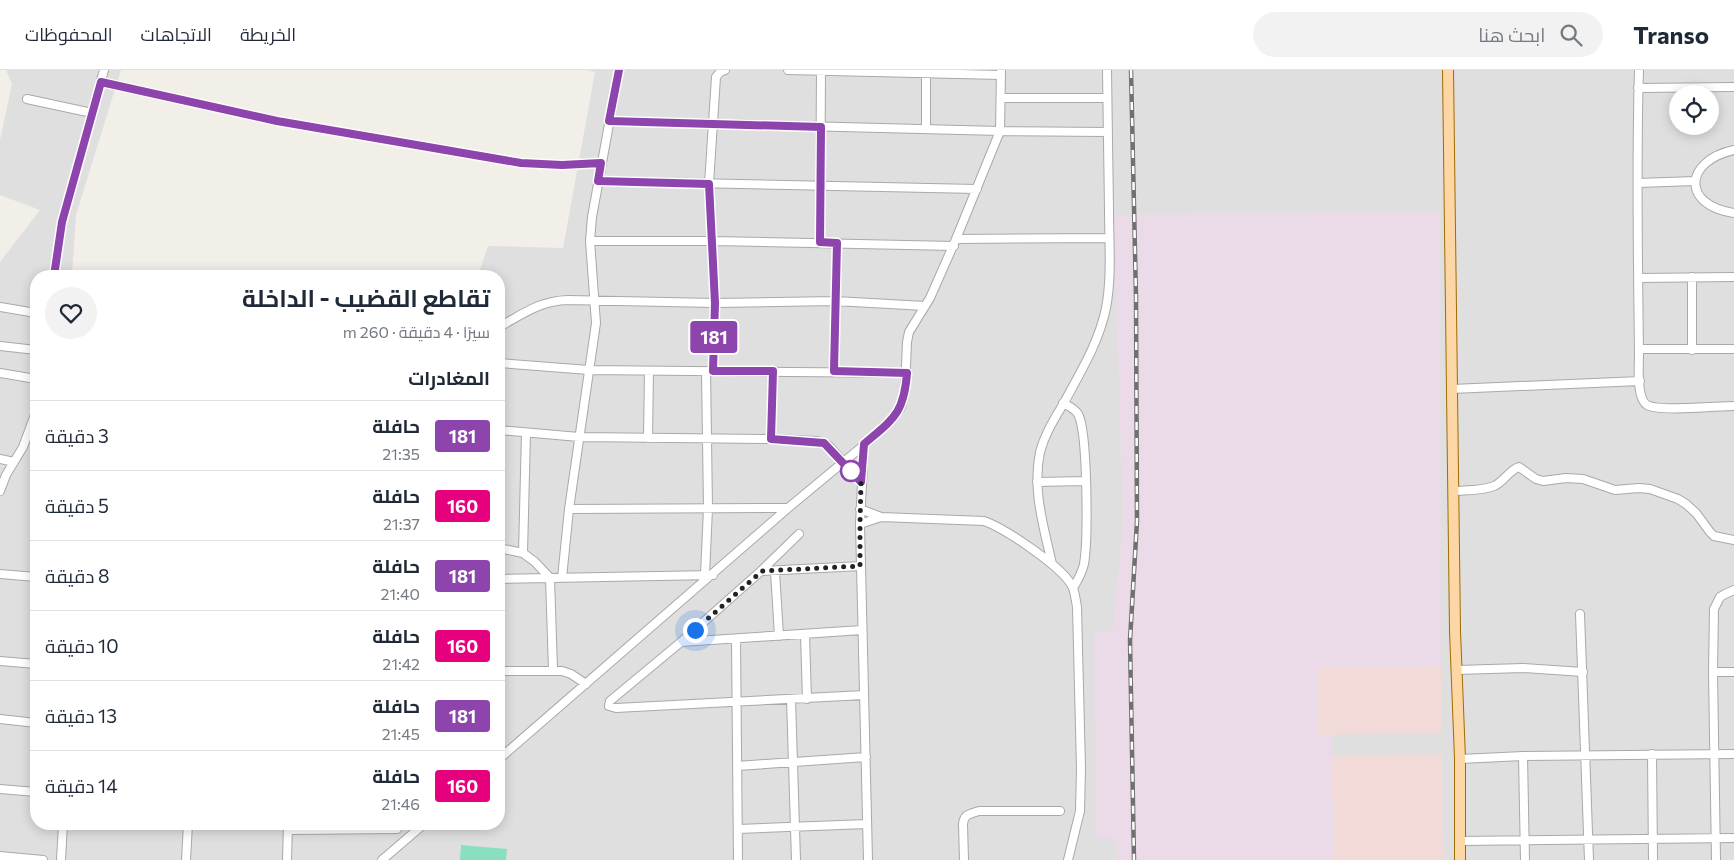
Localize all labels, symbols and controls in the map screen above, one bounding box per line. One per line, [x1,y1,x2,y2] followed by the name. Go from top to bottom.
[1253,12,1603,57] search box
[1633,20,1709,49] text: Transo
[1557,21,1585,49] icon: search
[25,23,113,45] text: المحفوظات
[141,23,212,45] text: الاتجاهات
[240,23,296,45] text: الخريطة
[1478,23,1545,46] text: ابحث هنا
[1669,85,1719,135] map controls
[1669,85,1719,135] button: locate
[242,283,490,312] text: تقاطع القضيب - الداخلة
[45,287,97,339] button: heart
[685,321,743,353] line badge: 181
[343,322,490,341] text: سيرًا · 4 دقيقة · 260 m
[700,326,728,348] text: 181
[408,366,490,389] text: المغادرات
[372,414,420,437] text: حافلة
[45,424,109,447] text: 3 دقيقة
[449,425,476,447] text: 181
[382,444,420,463] text: 21:35
[840,460,862,482] unlabelled marker
[372,484,420,507] text: حافلة
[45,494,109,517] text: 5 دقيقة
[447,495,478,517] text: 160
[383,514,420,533] text: 21:37
[372,554,420,577] text: حافلة
[45,564,110,587] text: 8 دقيقة
[449,565,476,587] text: 181
[380,584,420,603] text: 21:40
[683,618,708,643] your location
[372,624,420,647] text: حافلة
[45,634,119,657] text: 10 دقيقة
[447,635,478,657] text: 160
[382,654,420,673] text: 21:42
[372,694,420,717] text: حافلة
[45,704,117,727] text: 13 دقيقة
[449,705,476,727] text: 181
[382,724,420,743] text: 21:45
[372,764,420,787] text: حافلة
[45,774,118,797] text: 14 دقيقة
[447,775,478,797] text: 160
[381,794,420,813] text: 21:46

